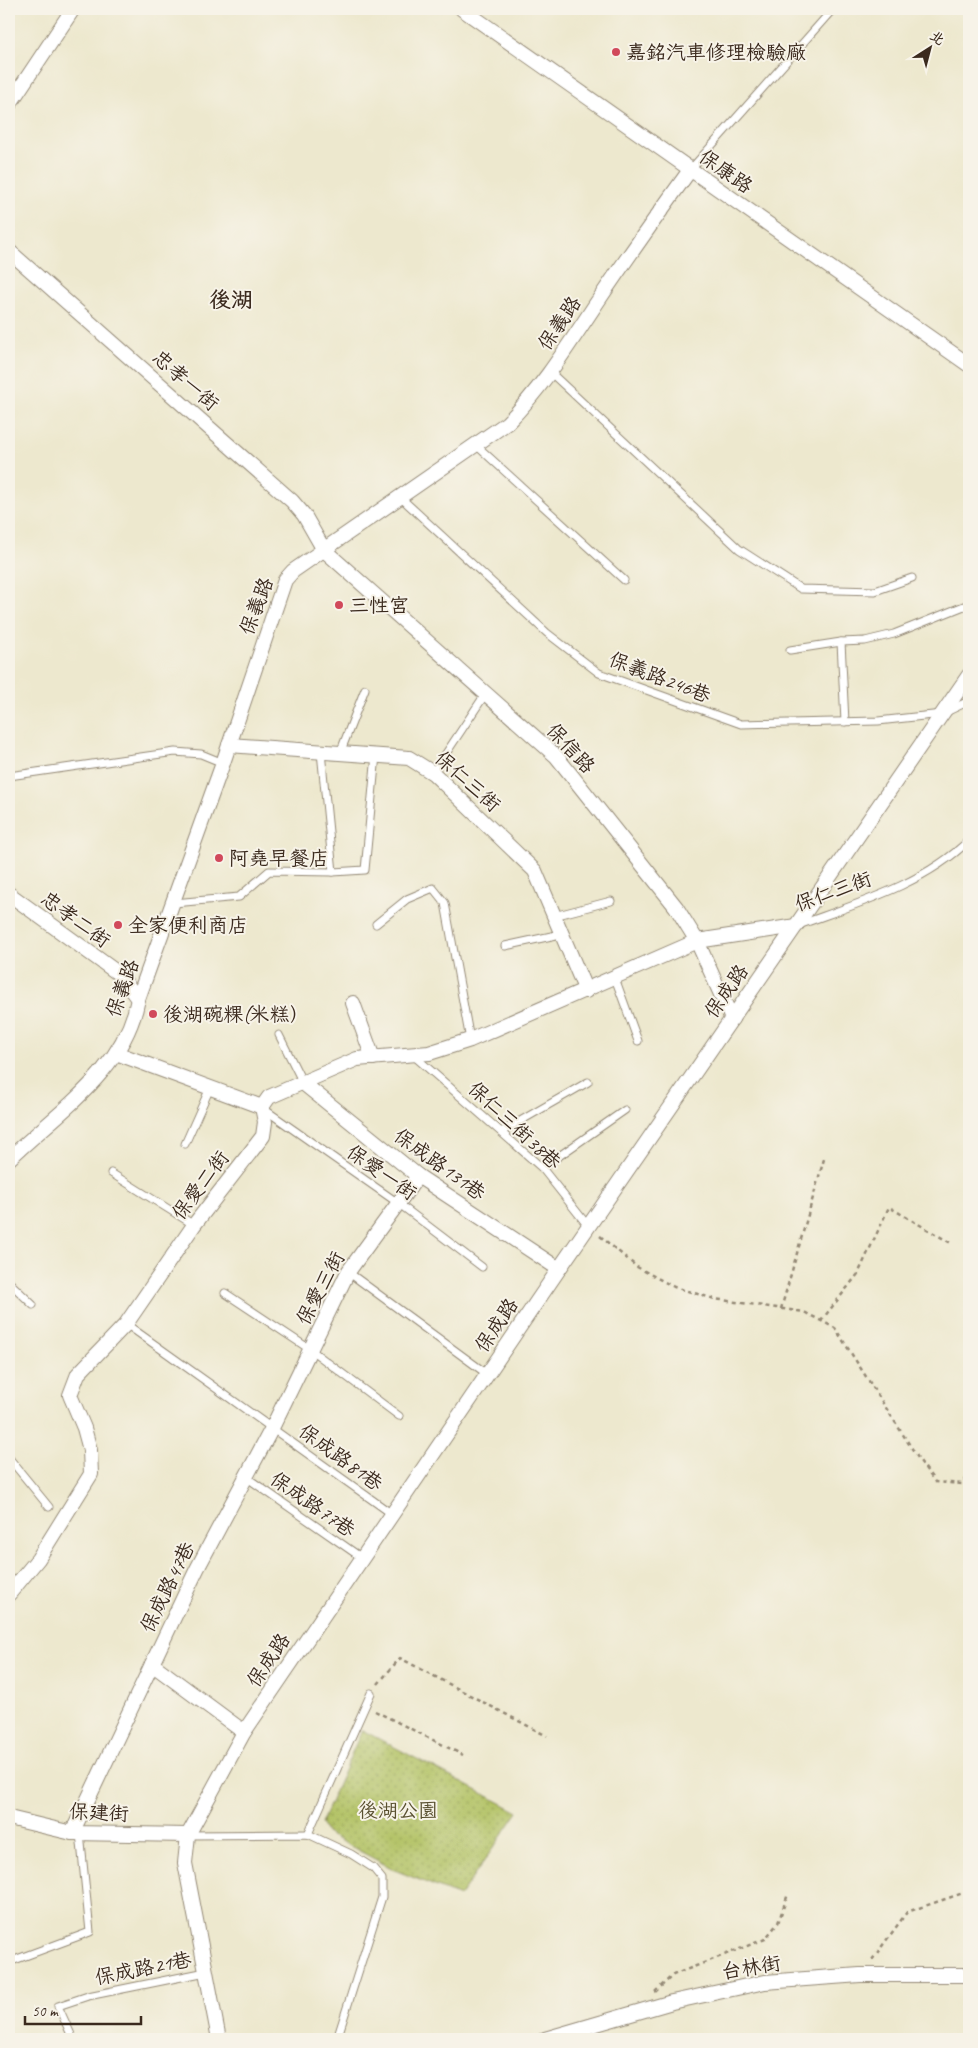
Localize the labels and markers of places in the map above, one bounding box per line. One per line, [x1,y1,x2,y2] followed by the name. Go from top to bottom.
[626,40,806,65] place label: 嘉銘汽車修理檢驗廠
[610,46,622,58] marker: 嘉銘汽車修理檢驗廠
[349,593,409,618] place label: 三性宮
[333,599,345,611] marker: 三性宮
[229,846,329,871] place label: 阿堯早餐店
[213,852,225,864] marker: 阿堯早餐店
[128,913,248,938] place label: 全家便利商店
[112,919,124,931] marker: 全家便利商店
[163,1002,310,1027] place label: 後湖碗粿(米糕）
[147,1008,159,1020] marker: 後湖碗粿(米糕）

